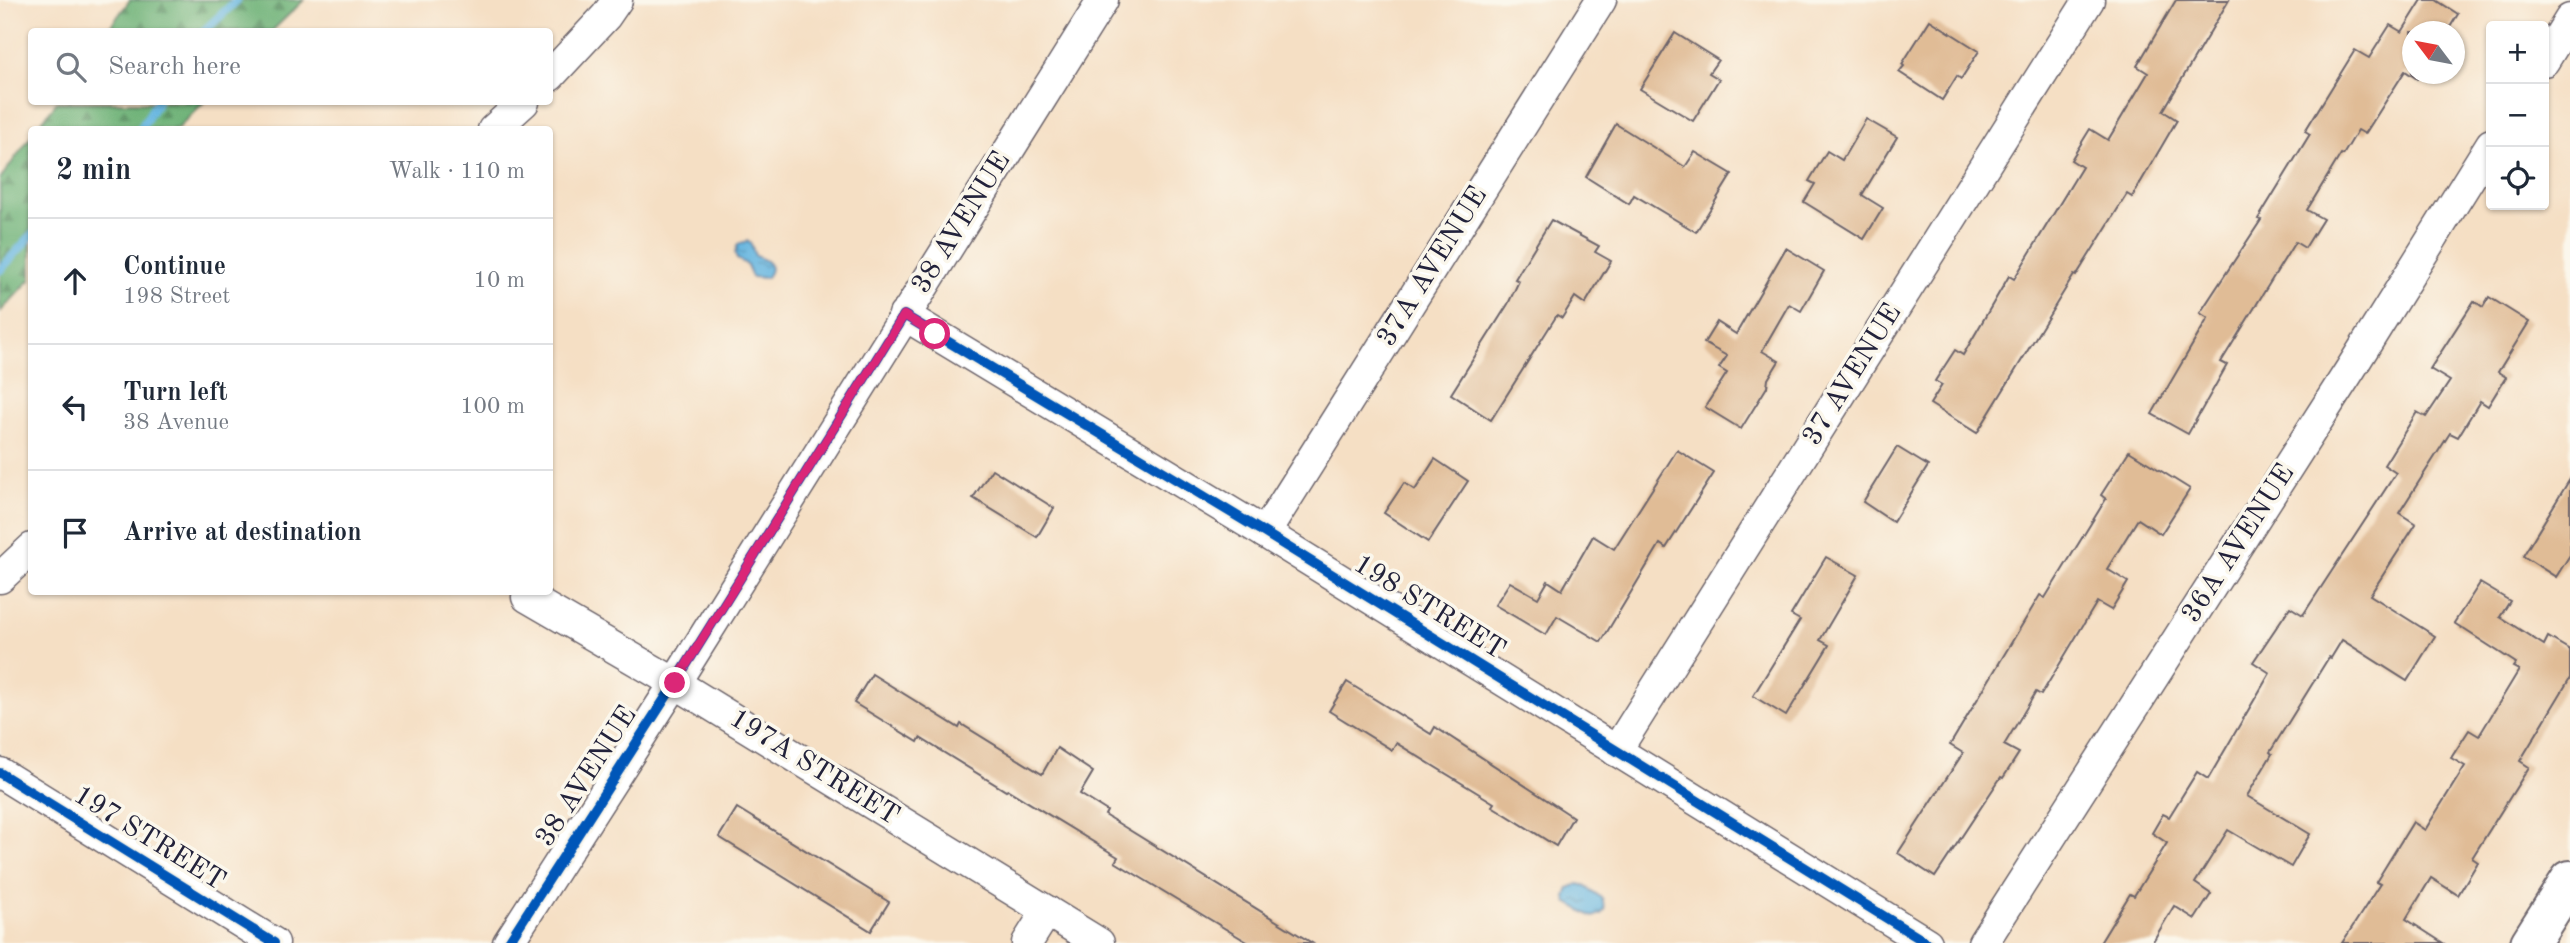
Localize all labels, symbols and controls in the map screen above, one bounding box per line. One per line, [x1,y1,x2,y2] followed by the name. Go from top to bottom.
[2402,21,2465,84] north arrow
[2486,21,2549,210] map controls
[2486,21,2549,84] button: +
[28,28,553,105] search box
[52,48,90,86] icon: search
[108,54,241,80] text: Search here
[2486,84,2549,147] button: −
[908,147,1016,299] street label: 38 AVENUE
[2486,147,2549,210] button: locate
[56,156,131,186] text: 2 min
[389,160,525,183] text: Walk · 110 m
[1373,182,1493,352] street label: 37A AVENUE
[123,254,226,280] text: Continue
[56,262,94,300] icon: ahead
[474,269,525,292] text: 10 m
[123,285,230,308] text: 198 Street
[1799,299,1907,451] street label: 37 AVENUE
[919,318,950,349] route start
[123,380,228,406] text: Turn left
[56,388,94,426] icon: left
[460,395,525,418] text: 100 m
[123,411,229,434] text: 38 Avenue
[2178,460,2300,628] street label: 36A AVENUE
[56,514,94,552] icon: arrive
[123,520,362,546] text: Arrive at destination
[1348,550,1510,666] street label: 198 STREET
[659,667,690,698] route end
[531,702,643,852] street label: 38 AVENUE
[724,705,904,831] street label: 197A STREET
[68,781,230,897] street label: 197 STREET

